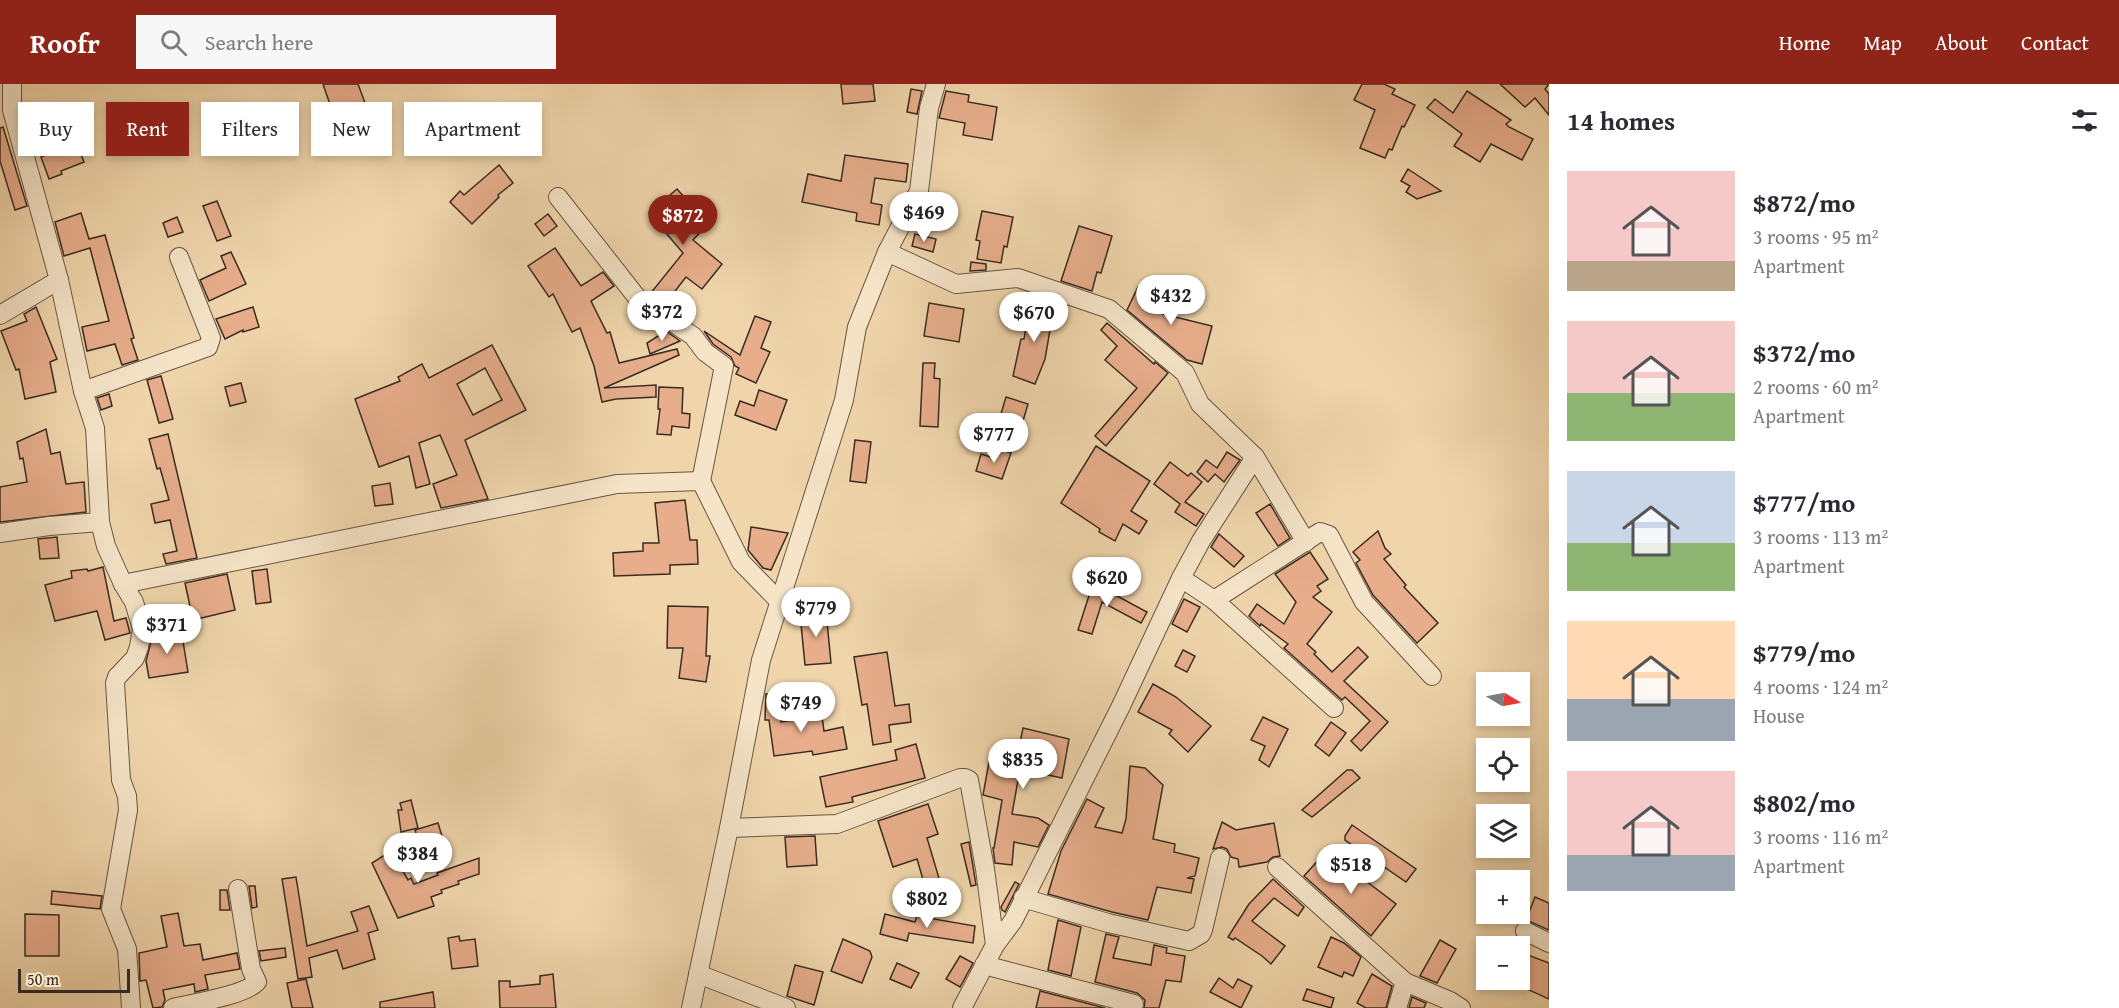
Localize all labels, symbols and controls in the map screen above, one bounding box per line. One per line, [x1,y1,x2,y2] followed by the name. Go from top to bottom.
[136,15,556,69] search box
[30,22,100,63] text: Roofr
[157,26,190,59] icon: search
[205,26,313,58] text: Search here
[1779,27,1830,58] text: Home
[1863,27,1902,58] text: Map
[1935,27,1988,58] text: About
[2021,27,2089,58] text: Contact
[1567,101,1675,140] text: 14 homes
[18,102,94,156] chip: Buy
[106,102,189,156] chip: Rent
[201,102,299,156] chip: Filters
[311,102,392,156] chip: New
[404,102,542,156] chip: Apartment
[2068,104,2101,137] icon: filters
[1753,183,1855,222] text: $872/mo
[888,192,960,243] pin: $469
[647,195,719,246] pin: $872
[1615,195,1687,267] icon: home
[903,197,945,226] text: $469
[662,200,704,229] text: $872
[1753,222,1879,251] text: 3 rooms · 95 m²
[1753,251,1845,280] text: Apartment
[1135,275,1207,326] pin: $432
[1150,280,1192,309] text: $432
[626,291,698,342] pin: $372
[998,292,1070,343] pin: $670
[641,296,683,325] text: $372
[1013,297,1055,326] text: $670
[1753,333,1855,372] text: $372/mo
[1615,345,1687,417] icon: home
[1753,372,1879,401] text: 2 rooms · 60 m²
[1753,401,1845,430] text: Apartment
[958,413,1030,464] pin: $777
[973,418,1015,447] text: $777
[1753,483,1855,522] text: $777/mo
[1615,495,1687,567] icon: home
[1753,522,1888,551] text: 3 rooms · 113 m²
[1753,551,1845,580] text: Apartment
[1071,557,1143,608] pin: $620
[1086,562,1128,591] text: $620
[780,587,852,638] pin: $779
[795,592,837,621] text: $779
[131,604,203,655] pin: $371
[146,609,188,638] text: $371
[1753,633,1855,672] text: $779/mo
[1615,645,1687,717] icon: home
[1476,672,1530,726] north arrow
[1476,672,1530,990] map controls
[1753,672,1888,701] text: 4 rooms · 124 m²
[765,682,837,733] pin: $749
[780,687,822,716] text: $749
[1753,701,1805,730] text: House
[1476,738,1530,792] button: locate
[987,739,1059,790] pin: $835
[1002,744,1044,773] text: $835
[1753,783,1855,822] text: $802/mo
[1615,795,1687,867] icon: home
[1476,804,1530,858] button: layers
[1753,822,1888,851] text: 3 rooms · 116 m²
[382,833,454,884] pin: $384
[397,838,439,867] text: $384
[1315,844,1387,895] pin: $518
[1330,849,1372,878] text: $518
[1753,851,1845,880] text: Apartment
[1476,870,1530,924] button: +
[891,878,963,929] pin: $802
[906,883,948,912] text: $802
[1476,936,1530,990] button: −
[18,966,130,994] scale bar
[27,967,59,991] text: 50 m

